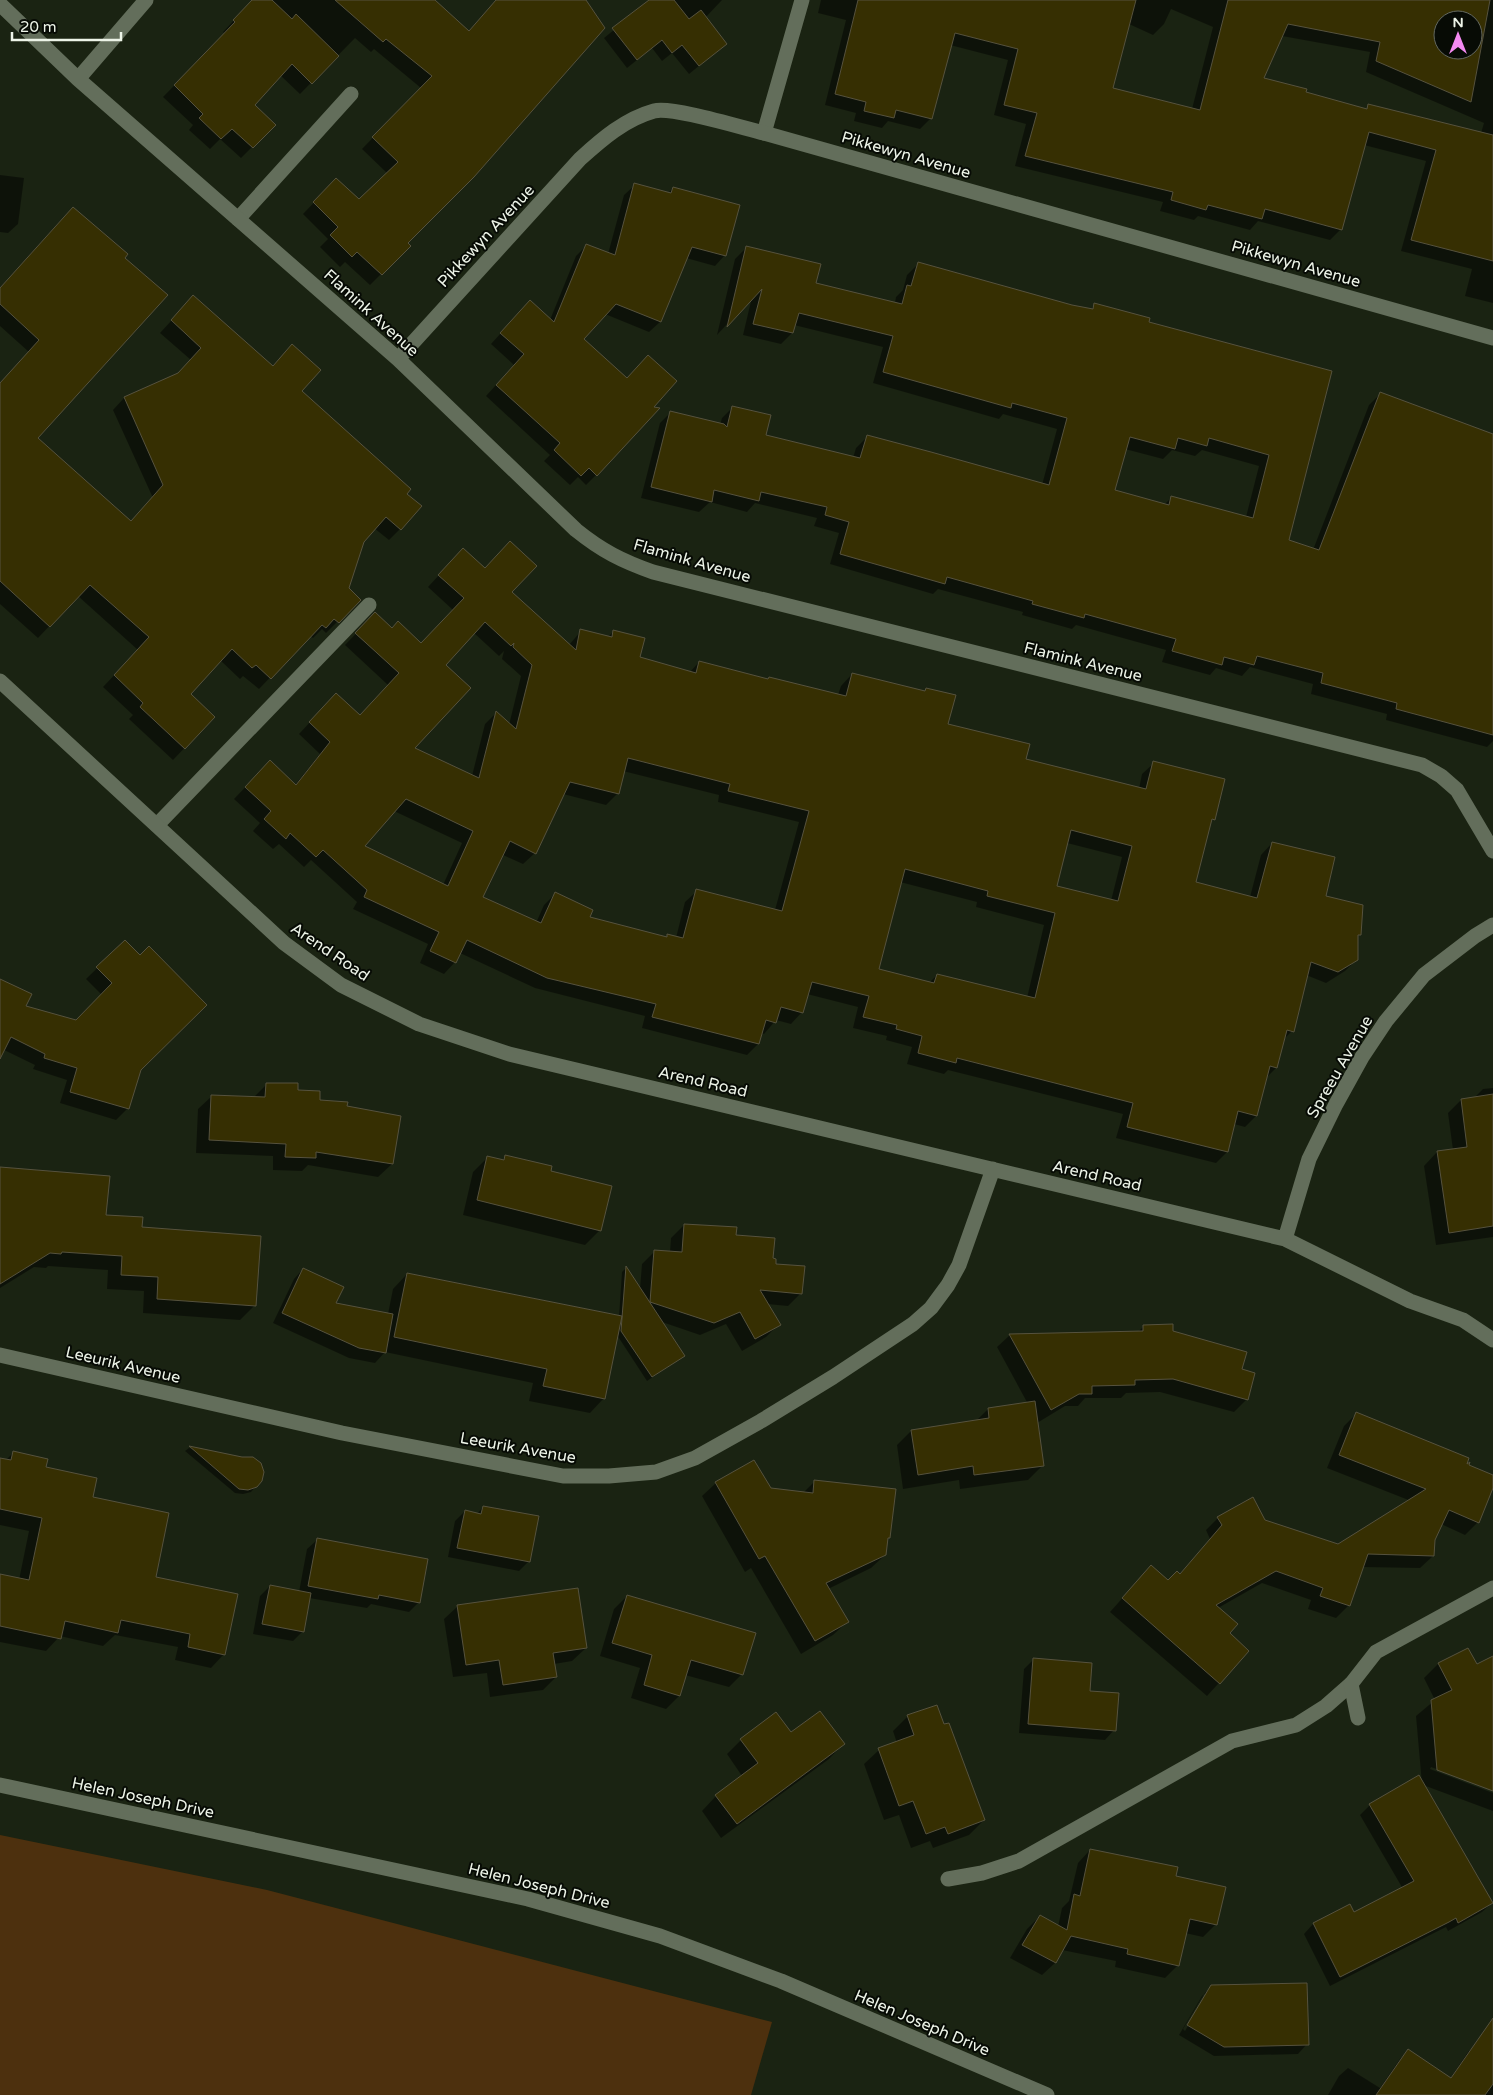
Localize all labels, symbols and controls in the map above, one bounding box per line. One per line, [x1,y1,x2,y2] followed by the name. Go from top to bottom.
[12,10,121,42] scale bar
[1433,10,1483,60] north arrow
[1452,14,1464,31] text: N
[20,18,57,36] text: 20 m
[839,127,973,183] street label: Pikkewyn Avenue
[433,180,539,292] street label: Pikkewyn Avenue
[1229,236,1363,292] street label: Pikkewyn Avenue
[319,265,423,361] street label: Flamink Avenue
[631,535,753,587] street label: Flamink Avenue
[1022,638,1144,686] street label: Flamink Avenue
[287,918,373,986] street label: Arend Road
[1303,1012,1377,1122] street label: Spreeu Avenue
[656,1062,750,1102] street label: Arend Road
[1050,1156,1144,1196] street label: Arend Road
[64,1342,182,1388] street label: Leeurik Avenue
[458,1428,578,1468] street label: Leeurik Avenue
[70,1773,216,1823] street label: Helen Joseph Drive
[466,1859,612,1913] street label: Helen Joseph Drive
[851,1985,993,2061] street label: Helen Joseph Drive

